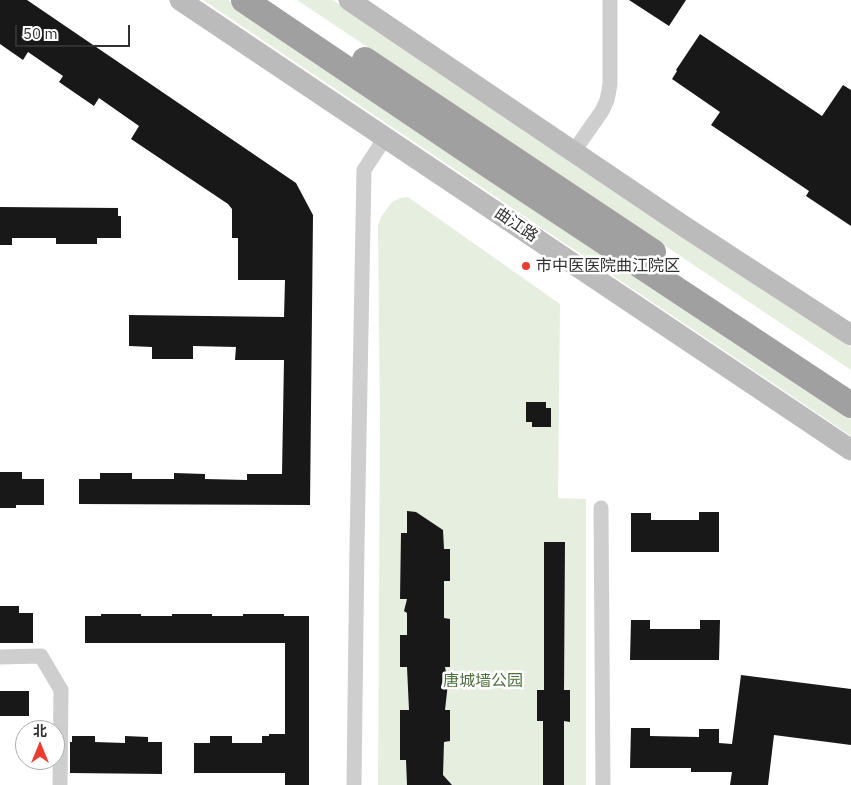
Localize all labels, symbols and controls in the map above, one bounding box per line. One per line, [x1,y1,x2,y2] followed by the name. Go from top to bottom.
[18,15,132,47] scale bar
[23,24,58,43] text: 50 m
[491,204,541,246] street label: 曲江路
[536,256,680,276] place label: 市中医医院曲江院区
[520,260,532,272] marker: 市中医医院曲江院区
[443,671,523,691] park label: 唐城墙公园
[15,720,65,770] north arrow
[33,722,47,740] text: 北

